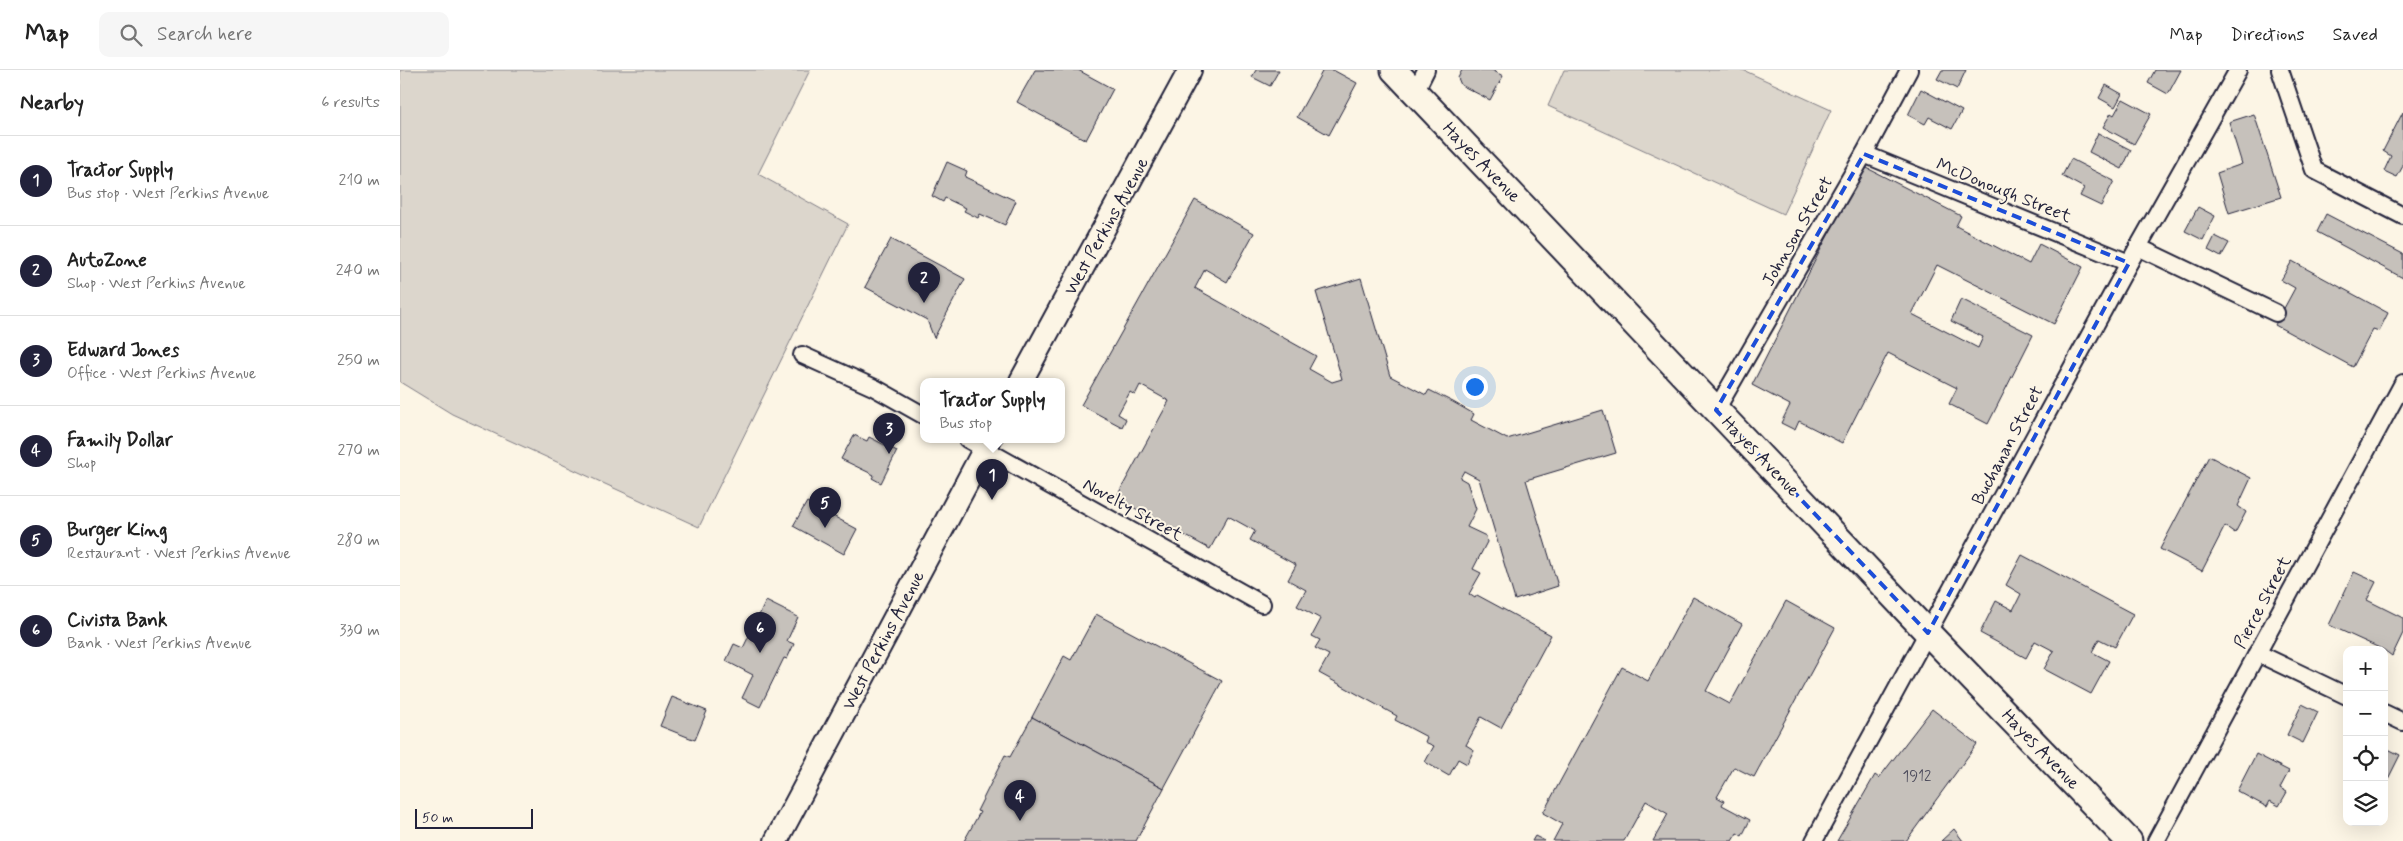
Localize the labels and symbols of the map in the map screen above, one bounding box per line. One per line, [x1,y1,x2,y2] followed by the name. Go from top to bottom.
[1437,117,1526,208] street label: Hayes Avenue
[1059,153,1155,300] street label: West Perkins Avenue
[1932,153,2075,231] street label: McDonough Street
[1757,172,1839,291] street label: Johnson Street
[908,262,940,303] pin: 2
[1462,374,1488,400] your location
[1966,382,2049,509] street label: Buchanan Street
[1716,411,1805,502] street label: Hayes Avenue
[873,413,905,454] pin: 3
[976,459,1008,500] pin: 1
[1078,473,1187,547] street label: Novelty Street
[809,487,841,528] pin: 5
[2228,552,2298,653] street label: Pierce Street
[837,567,931,714] street label: West Perkins Avenue
[744,612,776,653] pin: 6
[1996,704,2085,795] street label: Hayes Avenue
[1903,767,1931,787] house number: 1912
[1004,780,1036,821] pin: 4
[415,806,532,829] scale bar

